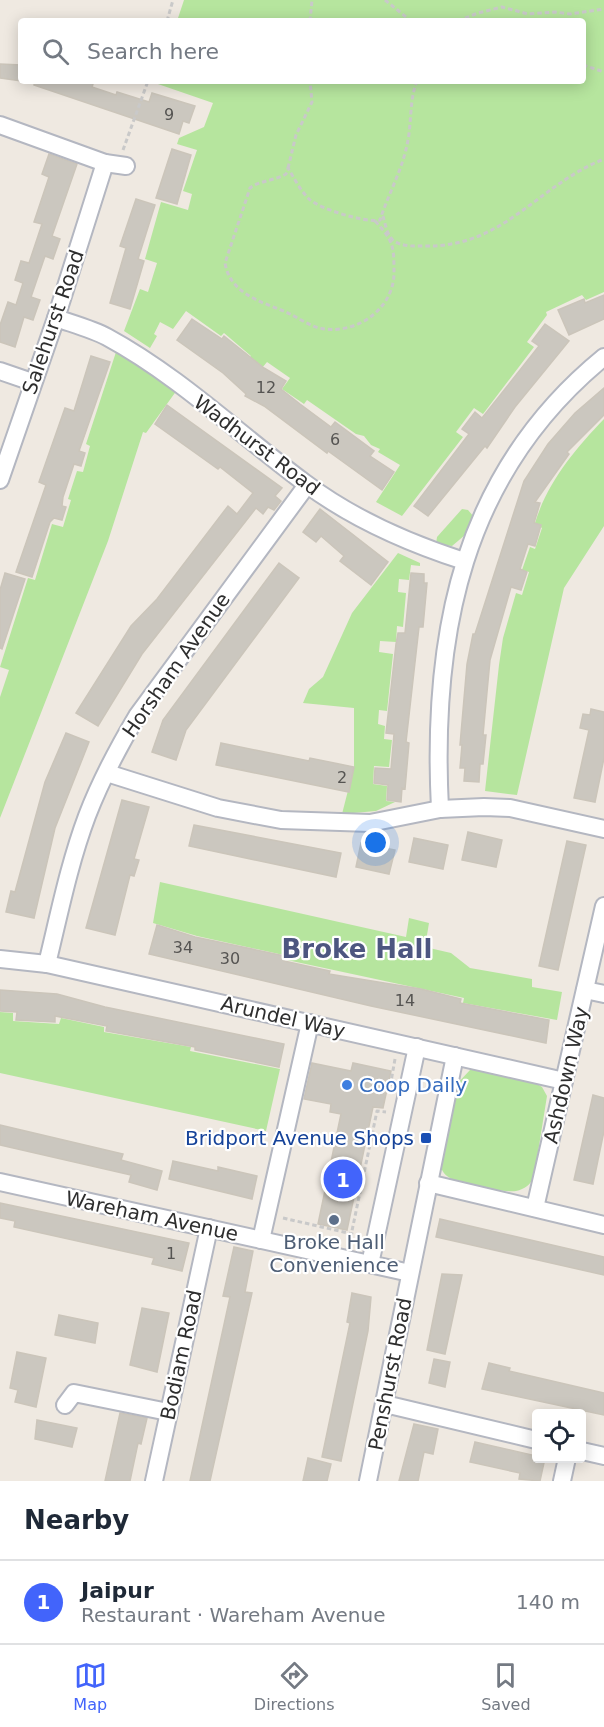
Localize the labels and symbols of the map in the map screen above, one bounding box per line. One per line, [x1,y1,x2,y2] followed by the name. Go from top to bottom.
[164,105,174,124] house number: 9
[17,247,89,397] street label: Salehurst Road
[256,378,276,397] house number: 12
[189,390,325,500] street label: Wadhurst Road
[330,430,340,449] house number: 6
[117,588,235,742] street label: Horsham Avenue
[337,768,347,787] house number: 2
[361,828,390,857] your location
[282,934,432,964] district label: Broke Hall
[173,938,193,957] house number: 34
[220,949,240,968] house number: 30
[219,991,348,1043] street label: Arundel Way
[395,991,415,1010] house number: 14
[539,1004,593,1146] street label: Ashdown Way
[359,1073,467,1097] place label: Coop Daily
[340,1078,354,1092] marker: Coop Daily
[185,1126,414,1150] place label: Bridport Avenue Shops
[419,1131,433,1145] marker: Bridport Avenue Shops
[324,1156,362,1202] pin: 1
[63,1186,241,1246] street label: Wareham Avenue
[327,1213,341,1227] marker: Broke Hall Convenience
[269,1230,399,1277] place label: Broke Hall Convenience
[166,1244,176,1263] house number: 1
[155,1288,207,1422] street label: Bodiam Road
[363,1296,417,1452] street label: Penshurst Road

